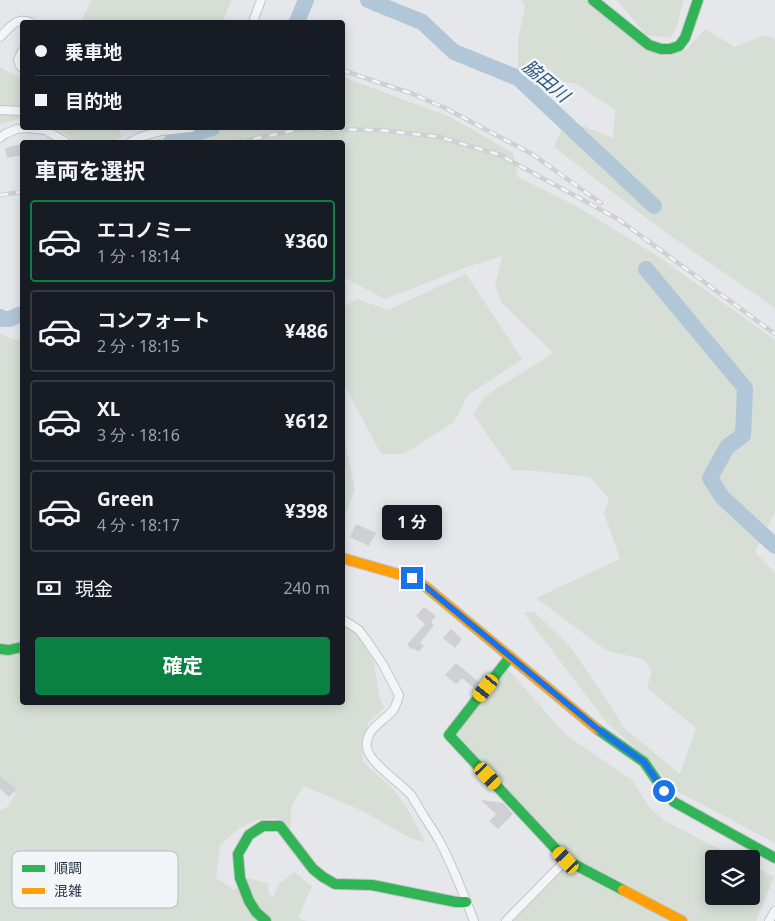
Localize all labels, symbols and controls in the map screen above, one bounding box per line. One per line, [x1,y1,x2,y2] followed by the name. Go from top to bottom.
[65,39,122,65] text: 乗車地
[518,54,577,108] water label: 脇田川
[65,88,122,114] text: 目的地
[35,155,145,185] text: 車両を選択
[97,217,192,243] text: エコノミー
[37,219,82,264] icon: car
[285,228,328,254] text: ¥360
[97,245,180,267] text: 1 分 · 18:14
[97,307,210,333] text: コンフォート
[37,309,82,354] icon: car
[285,318,328,344] text: ¥486
[97,335,180,357] text: 2 分 · 18:15
[97,396,120,422] text: XL
[37,399,82,444] icon: car
[285,408,328,434] text: ¥612
[97,424,180,446] text: 3 分 · 18:16
[97,486,154,512] text: Green
[37,489,82,534] icon: car
[285,498,328,524] text: ¥398
[382,506,442,540] callout: 1 分
[397,511,427,533] text: 1 分
[97,514,180,536] text: 4 分 · 18:17
[401,567,423,589] route end
[35,574,63,602] icon: cash
[75,576,113,602] text: 現金
[283,577,330,599] text: 240 m
[35,637,330,695] button: 確定
[470,672,501,704] car
[472,760,503,792] car
[653,780,675,802] route start
[550,844,581,876] car
[705,850,760,905] map controls
[705,850,760,905] button: layers
[12,851,178,908] legend
[54,858,82,877] text: 順調
[54,881,82,900] text: 混雑

